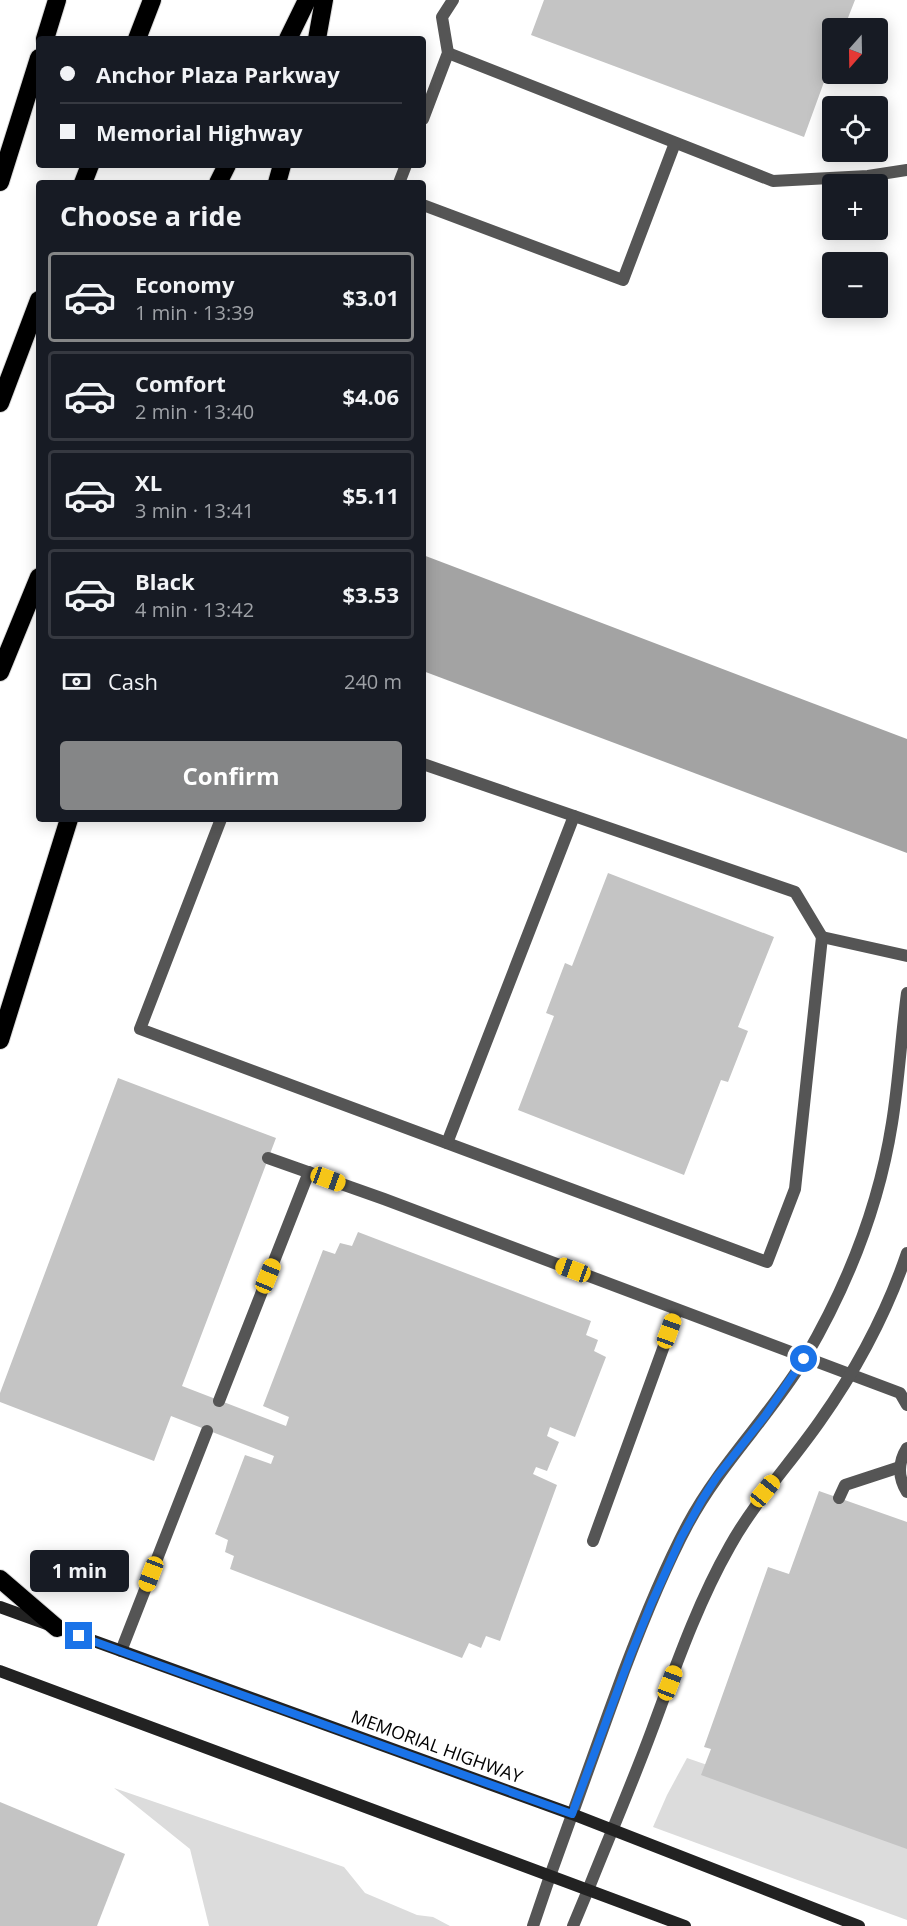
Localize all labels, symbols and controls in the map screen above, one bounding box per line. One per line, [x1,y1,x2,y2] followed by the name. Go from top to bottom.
[822,18,888,84] north arrow
[822,18,888,318] map controls
[96,59,340,89] text: Anchor Plaza Parkway
[822,96,888,162] button: locate
[96,117,302,147] text: Memorial Highway
[822,174,888,240] button: +
[60,197,242,234] text: Choose a ride
[822,252,888,318] button: −
[135,269,234,299] text: Economy
[63,270,117,324] icon: car
[342,282,399,312] text: $3.01
[135,299,254,326] text: 1 min · 13:39
[135,368,226,398] text: Comfort
[63,369,117,423] icon: car
[342,381,399,411] text: $4.06
[135,398,254,425] text: 2 min · 13:40
[135,467,162,497] text: XL
[63,468,117,522] icon: car
[342,480,399,510] text: $5.11
[135,497,254,524] text: 3 min · 13:41
[135,566,195,596] text: Black
[63,567,117,621] icon: car
[342,579,399,609] text: $3.53
[135,596,254,623] text: 4 min · 13:42
[60,665,93,698] icon: cash
[108,666,158,696] text: Cash
[344,668,402,695] text: 240 m
[60,741,402,810] button: Confirm
[308,1164,348,1194] car
[553,1255,593,1285] car
[253,1256,283,1296] car
[654,1311,684,1351] car
[790,1345,817,1372] route start
[747,1471,783,1511] car
[29,1549,128,1591] callout: 1 min
[136,1554,166,1594] car
[52,1557,107,1584] text: 1 min
[65,1622,92,1649] route end
[655,1663,685,1703] car
[348,1704,527,1788] street label: MEMORIAL HIGHWAY

